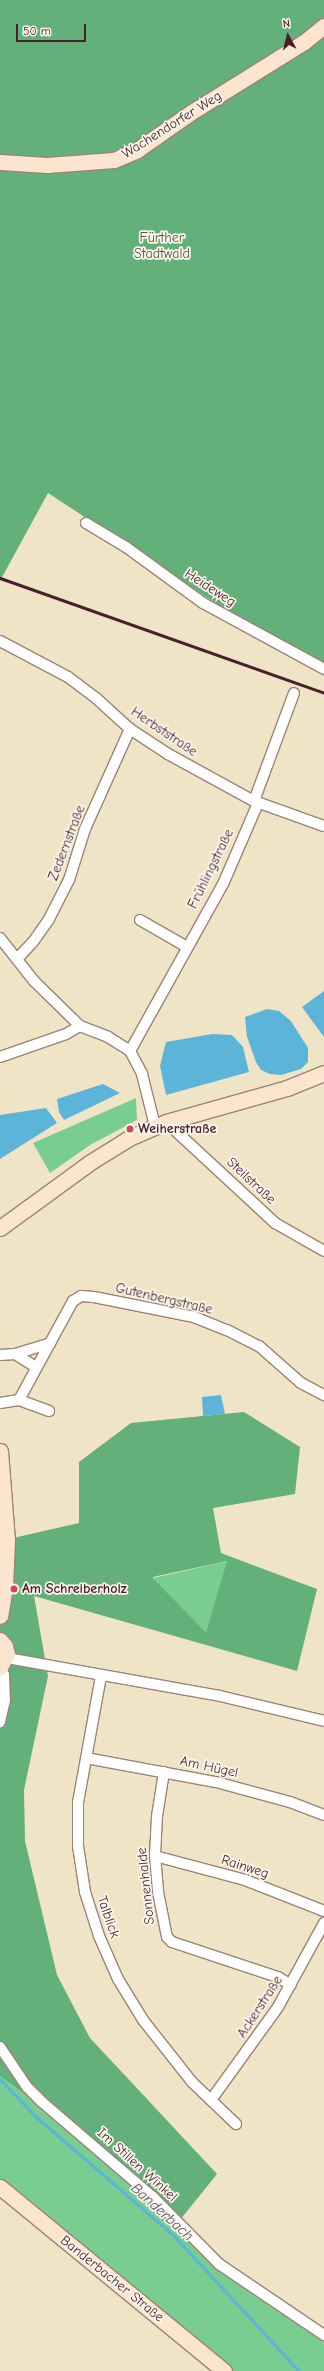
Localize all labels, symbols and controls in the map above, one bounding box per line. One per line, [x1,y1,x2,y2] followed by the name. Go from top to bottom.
[18,16,88,42] scale bar
[268,16,308,56] north arrow
[282,17,291,30] text: N
[23,24,51,38] text: 50 m
[119,88,225,162] street label: Wachendorfer Weg
[134,230,190,262] park label: Fürther Stadtwald
[181,565,239,611] street label: Heideweg
[128,704,200,760] street label: Herbststraße
[45,803,89,883] street label: Zedernstraße
[185,826,237,912] street label: Frühlingstraße
[138,1121,216,1137] place label: Weiherstraße
[125,1124,135,1134] marker: Weiherstraße
[223,1154,279,1208] street label: Steilstraße
[114,1280,214,1318] street label: Gutenbergstraße
[22,1581,127,1597] place label: Am Schreiberholz
[9,1584,19,1594] marker: Am Schreiberholz
[178,1753,240,1781] street label: Am Hügel
[134,1847,158,1925] street label: Sonnenhalde
[219,1851,271,1883] street label: Rainweg
[93,1894,123,1940] street label: Talblick
[234,1973,286,2041] street label: Ackerstraße
[94,2125,180,2205] street label: Im Stillen Winkel
[127,2179,197,2245] water label: Banderbach
[57,2232,167,2326] street label: Banderbacher Straße

